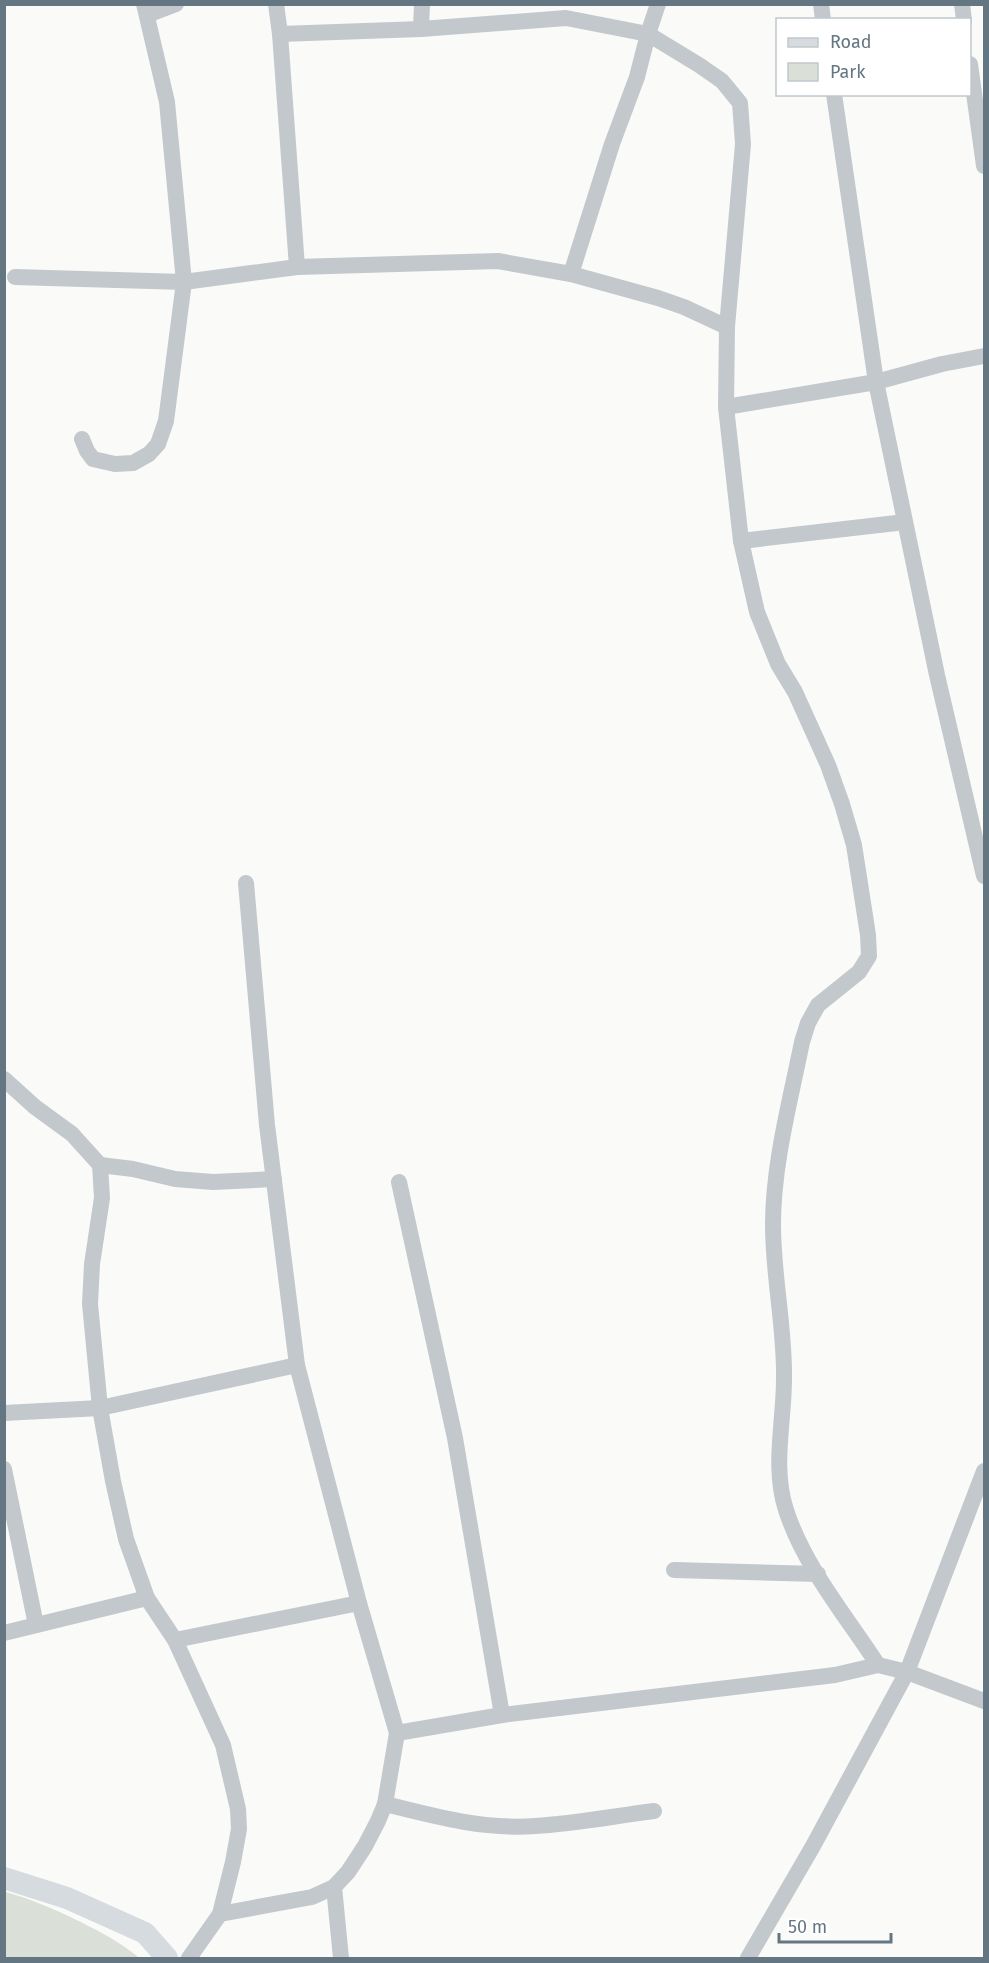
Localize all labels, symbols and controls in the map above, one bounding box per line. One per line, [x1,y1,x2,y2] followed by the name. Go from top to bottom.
[776,18,971,96] legend
[830,31,872,53] text: Road
[830,61,866,83] text: Park
[779,1906,892,1944] scale bar
[788,1916,827,1938] text: 50 m

